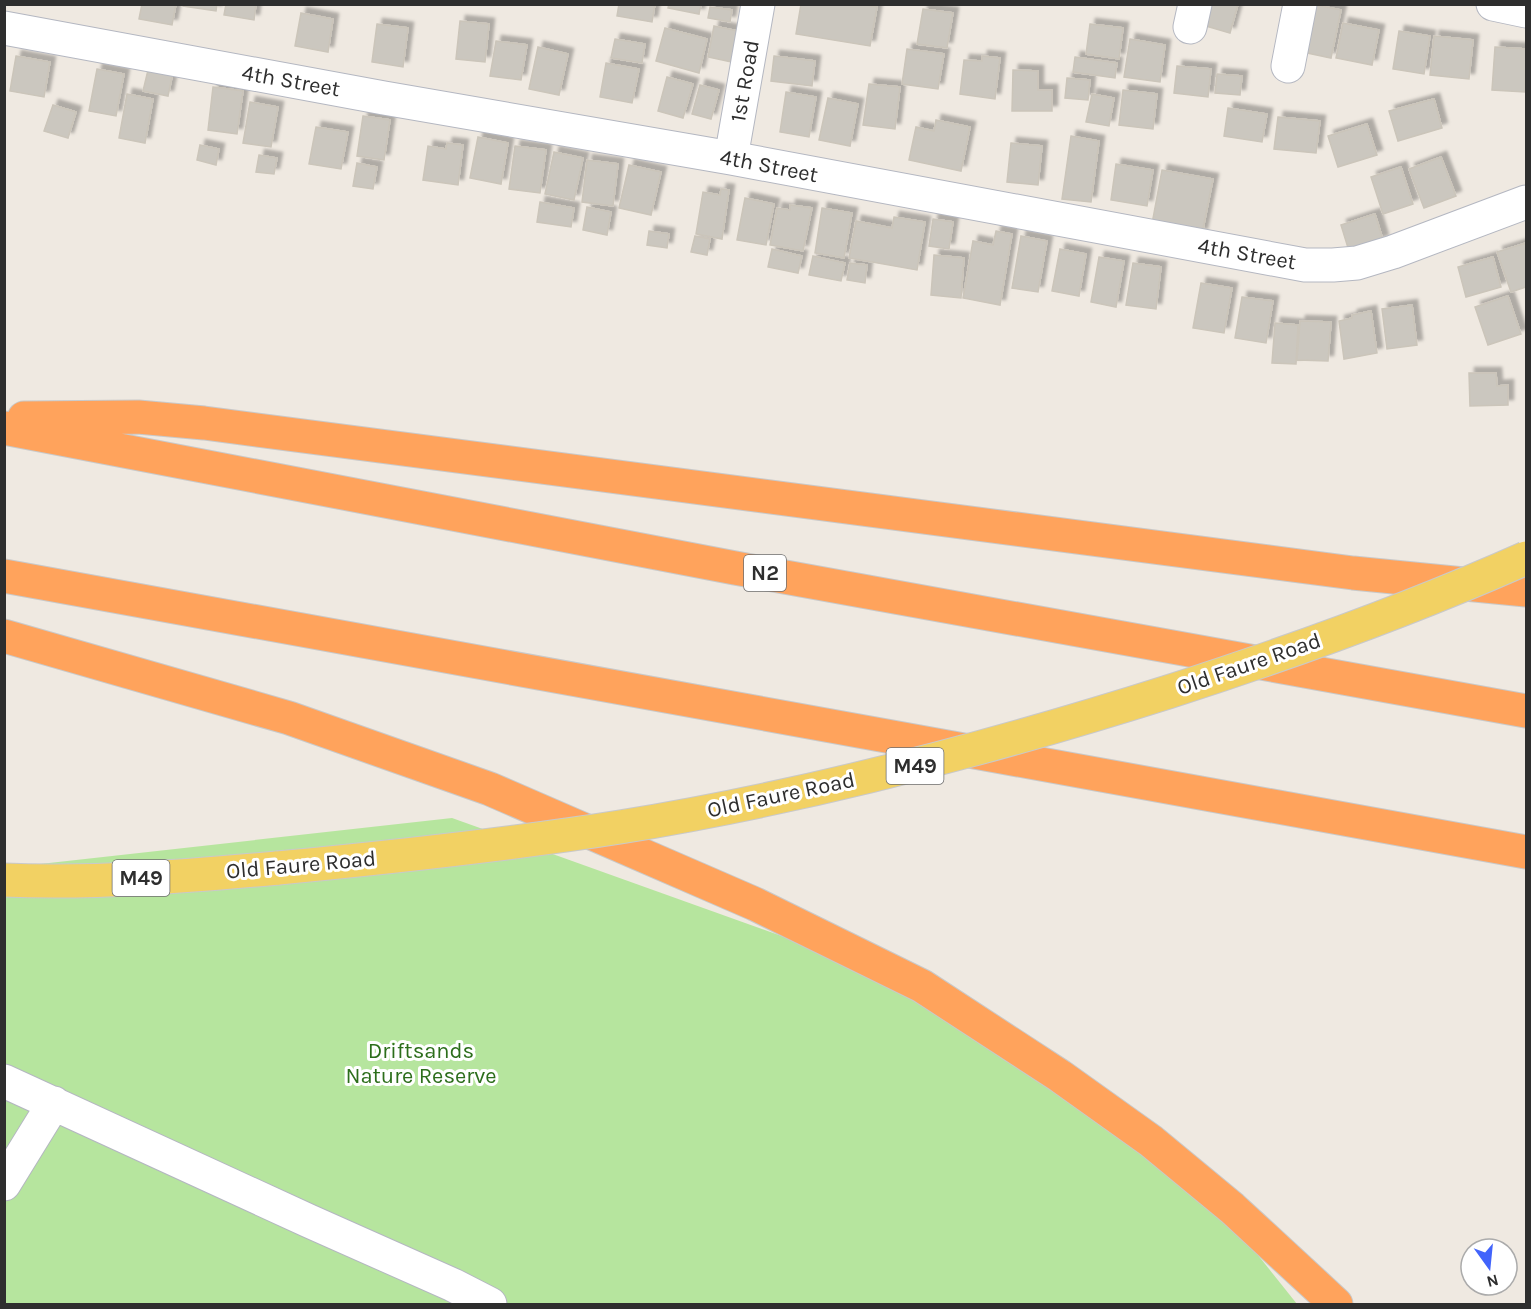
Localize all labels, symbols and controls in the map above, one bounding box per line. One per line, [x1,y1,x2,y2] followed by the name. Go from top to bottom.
[725,38,765,124] street label: 1st Road
[240,60,342,102] street label: 4th Street
[718,144,820,188] street label: 4th Street
[1196,233,1298,275] street label: 4th Street
[744,555,786,591] road number: N2
[1174,627,1324,701] street label: Old Faure Road
[886,748,944,784] road number: M49
[705,767,857,823] street label: Old Faure Road
[225,846,377,884] street label: Old Faure Road
[112,860,170,896] road number: M49
[345,1038,497,1089] park label: Driftsands Nature Reserve
[1459,1237,1519,1297] north arrow
[1485,1270,1501,1292] text: N

